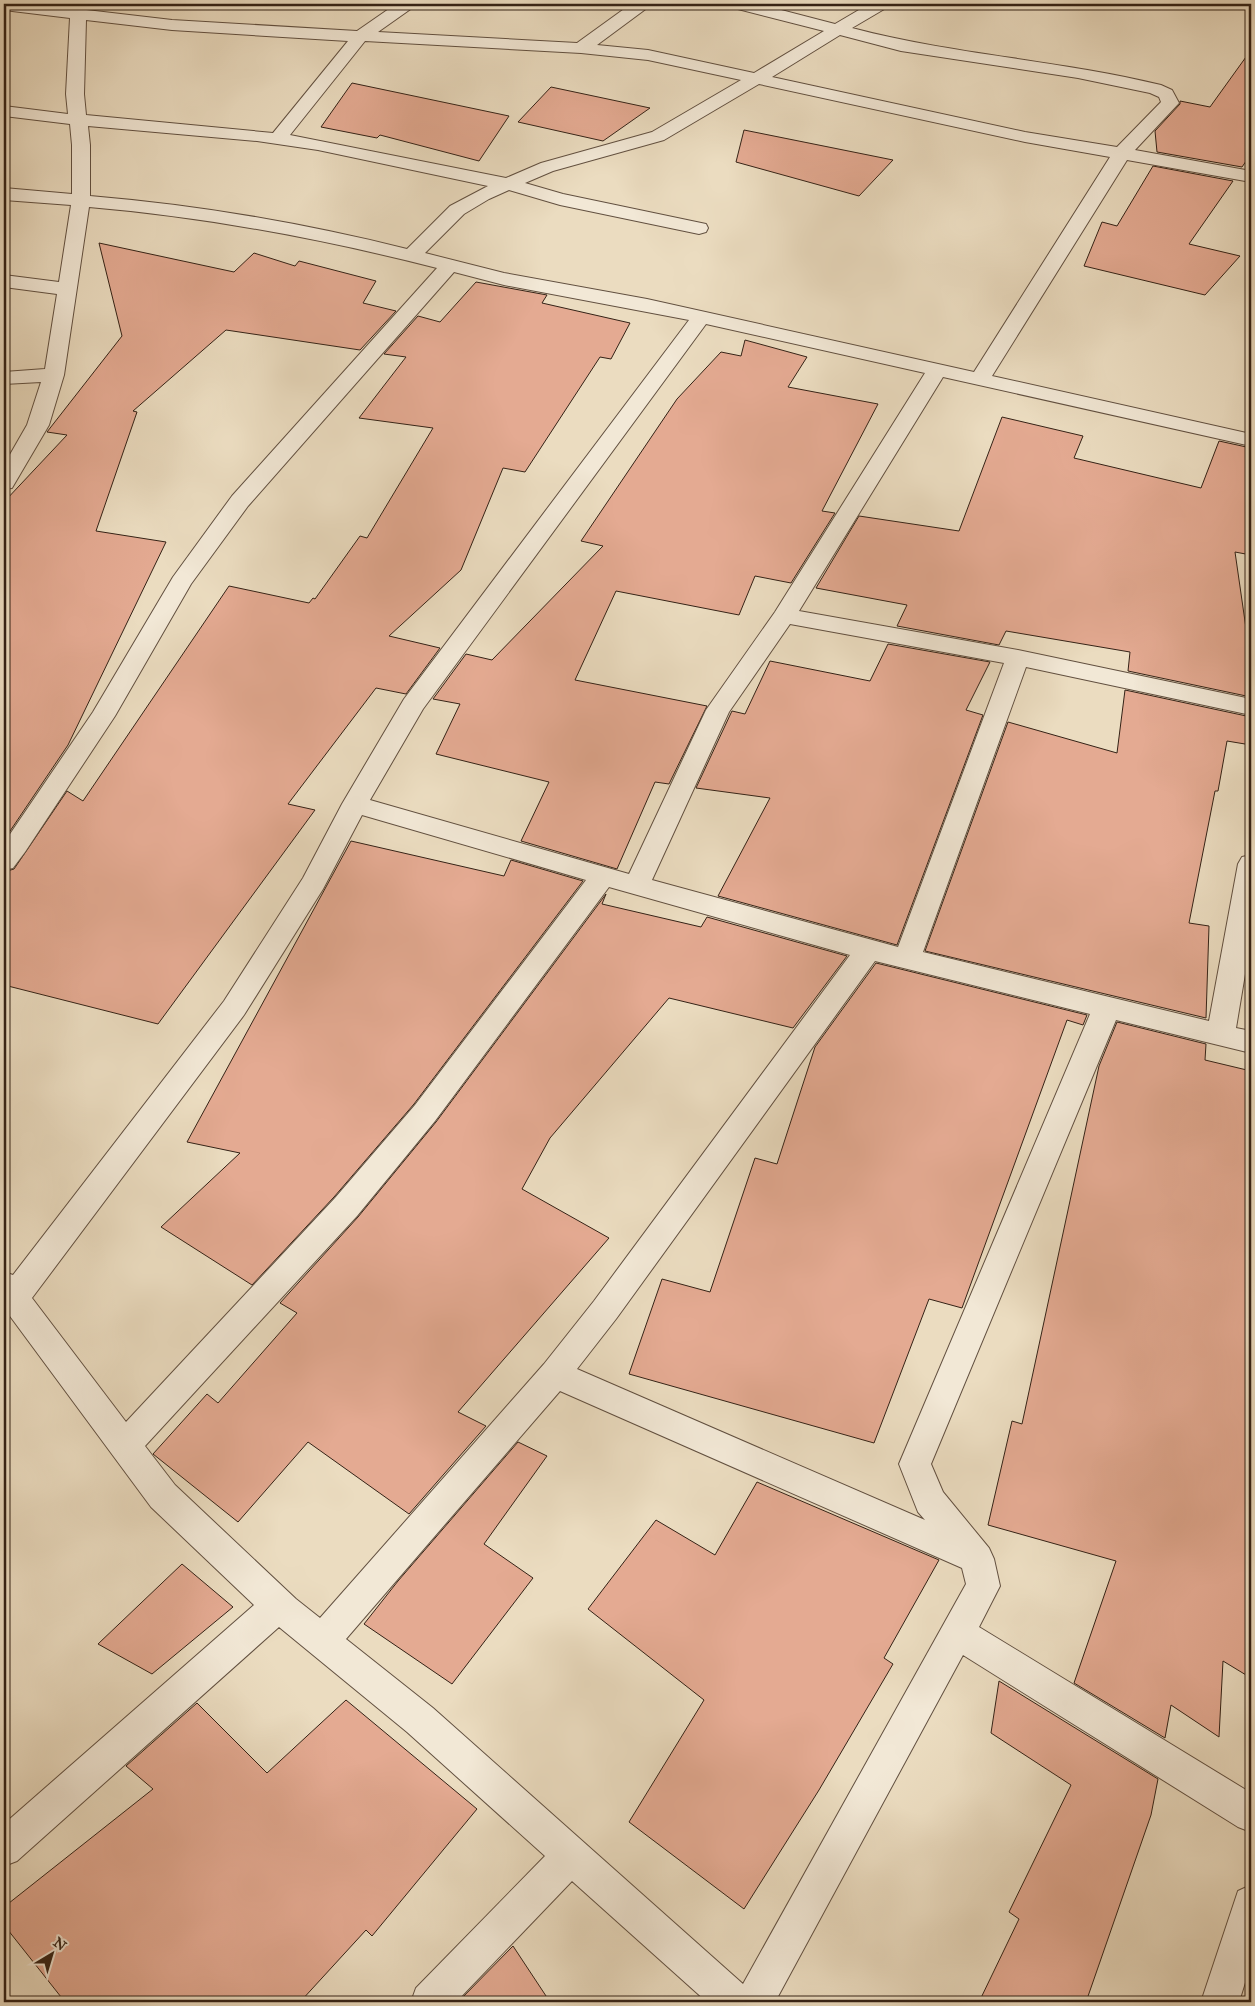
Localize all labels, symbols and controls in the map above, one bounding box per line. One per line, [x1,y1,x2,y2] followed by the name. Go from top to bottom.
[28,1928,78,1978] north arrow
[50,1934,70,1955] text: N

